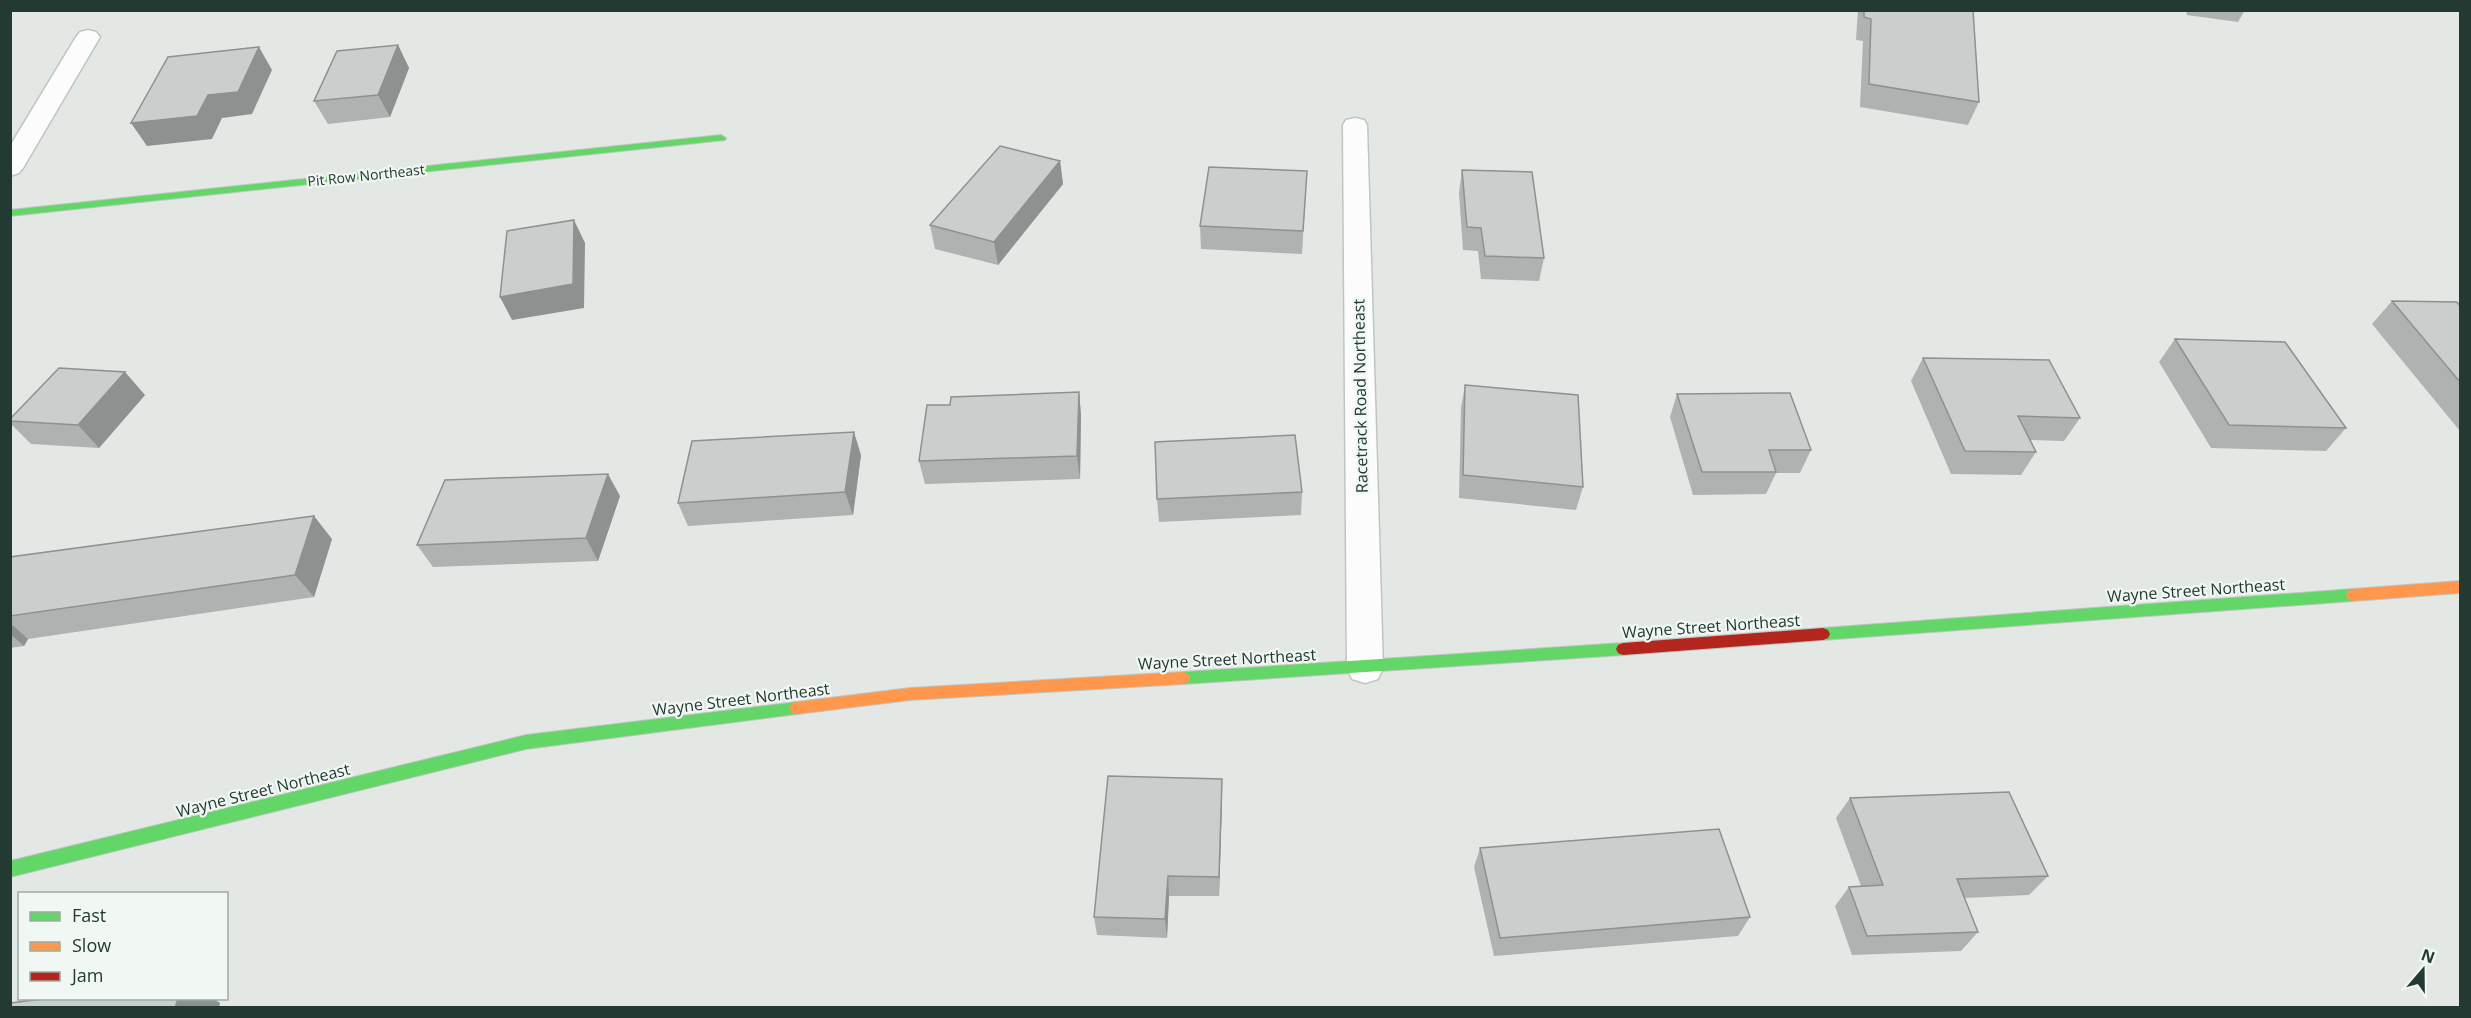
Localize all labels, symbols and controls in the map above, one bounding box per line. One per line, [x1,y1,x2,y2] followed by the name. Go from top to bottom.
[306,159,426,191] street label: Pit Row Northeast
[1347,299,1373,493] street label: Racetrack Road Northeast
[2106,573,2286,607] street label: Wayne Street Northeast
[1621,609,1801,643] street label: Wayne Street Northeast
[1137,643,1317,675] street label: Wayne Street Northeast
[651,677,831,721] street label: Wayne Street Northeast
[174,758,353,822] street label: Wayne Street Northeast
[18,892,228,1000] legend
[72,903,106,927] text: Fast
[72,933,111,957] text: Slow
[2393,940,2453,1000] north arrow
[2418,943,2438,968] text: N
[70,963,104,987] text: Jam

